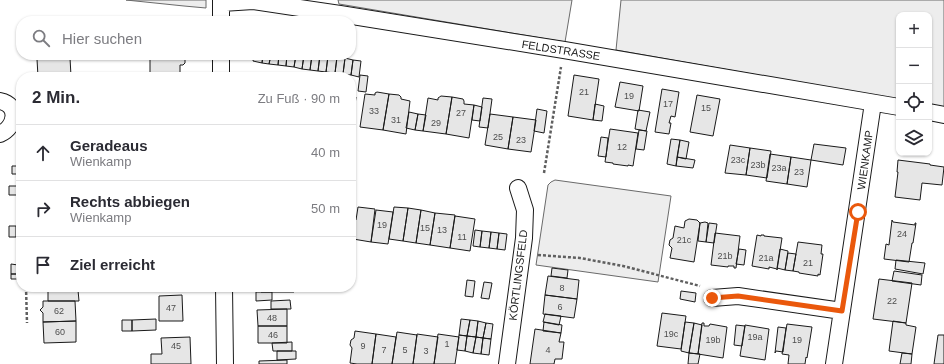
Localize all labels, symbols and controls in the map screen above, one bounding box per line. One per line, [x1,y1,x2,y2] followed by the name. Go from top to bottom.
[896,12,932,156] map controls
[896,12,932,48] button: +
[16,16,356,60] search box
[30,27,52,49] icon: search
[62,30,142,47] text: Hier suchen
[521,38,601,62] street label: FELDSTRASSE
[896,48,932,84] button: −
[896,84,932,120] button: locate
[579,87,589,97] house number: 21
[32,88,80,107] text: 2 Min.
[258,91,340,106] text: Zu Fuß · 90 m
[624,91,634,101] house number: 19
[663,99,673,109] house number: 17
[701,103,711,113] house number: 15
[369,106,379,116] house number: 33
[456,108,466,118] house number: 27
[391,115,401,125] house number: 31
[431,118,441,128] house number: 29
[896,120,932,156] button: layers
[855,130,875,190] street label: WIENKAMP
[493,132,503,142] house number: 25
[516,135,526,145] house number: 23
[70,137,148,154] text: Geradeaus
[32,142,54,164] icon: ahead
[617,142,627,152] house number: 12
[311,145,340,160] text: 40 m
[70,154,131,169] text: Wienkamp
[731,155,746,165] house number: 23c
[750,160,766,170] house number: 23b
[771,163,787,173] house number: 23a
[794,167,804,177] house number: 23
[70,193,190,210] text: Rechts abbiegen
[32,198,54,220] icon: right
[311,201,340,216] text: 50 m
[849,203,867,221] route start
[70,210,131,225] text: Wienkamp
[377,220,387,230] house number: 19
[420,223,430,233] house number: 15
[437,225,447,235] house number: 13
[506,229,530,321] street label: KÖRTLINGSFELD
[897,229,907,239] house number: 24
[457,232,467,242] house number: 11
[677,235,692,245] house number: 21c
[717,251,733,261] house number: 21b
[758,253,774,263] house number: 21a
[32,254,54,276] icon: arrive
[70,256,155,273] text: Ziel erreicht
[803,258,813,268] house number: 21
[559,283,565,293] house number: 8
[703,289,721,307] route end
[887,296,897,306] house number: 22
[557,302,563,312] house number: 6
[166,303,176,313] house number: 47
[54,306,64,316] house number: 62
[267,313,277,323] house number: 48
[55,327,65,337] house number: 60
[664,329,679,339] house number: 19c
[268,330,278,340] house number: 46
[747,332,763,342] house number: 19a
[705,335,721,345] house number: 19b
[792,335,802,345] house number: 19
[444,339,450,349] house number: 1
[171,341,181,351] house number: 45
[360,341,366,351] house number: 9
[381,345,387,355] house number: 7
[402,345,408,355] house number: 5
[545,345,551,355] house number: 4
[423,346,429,356] house number: 3

